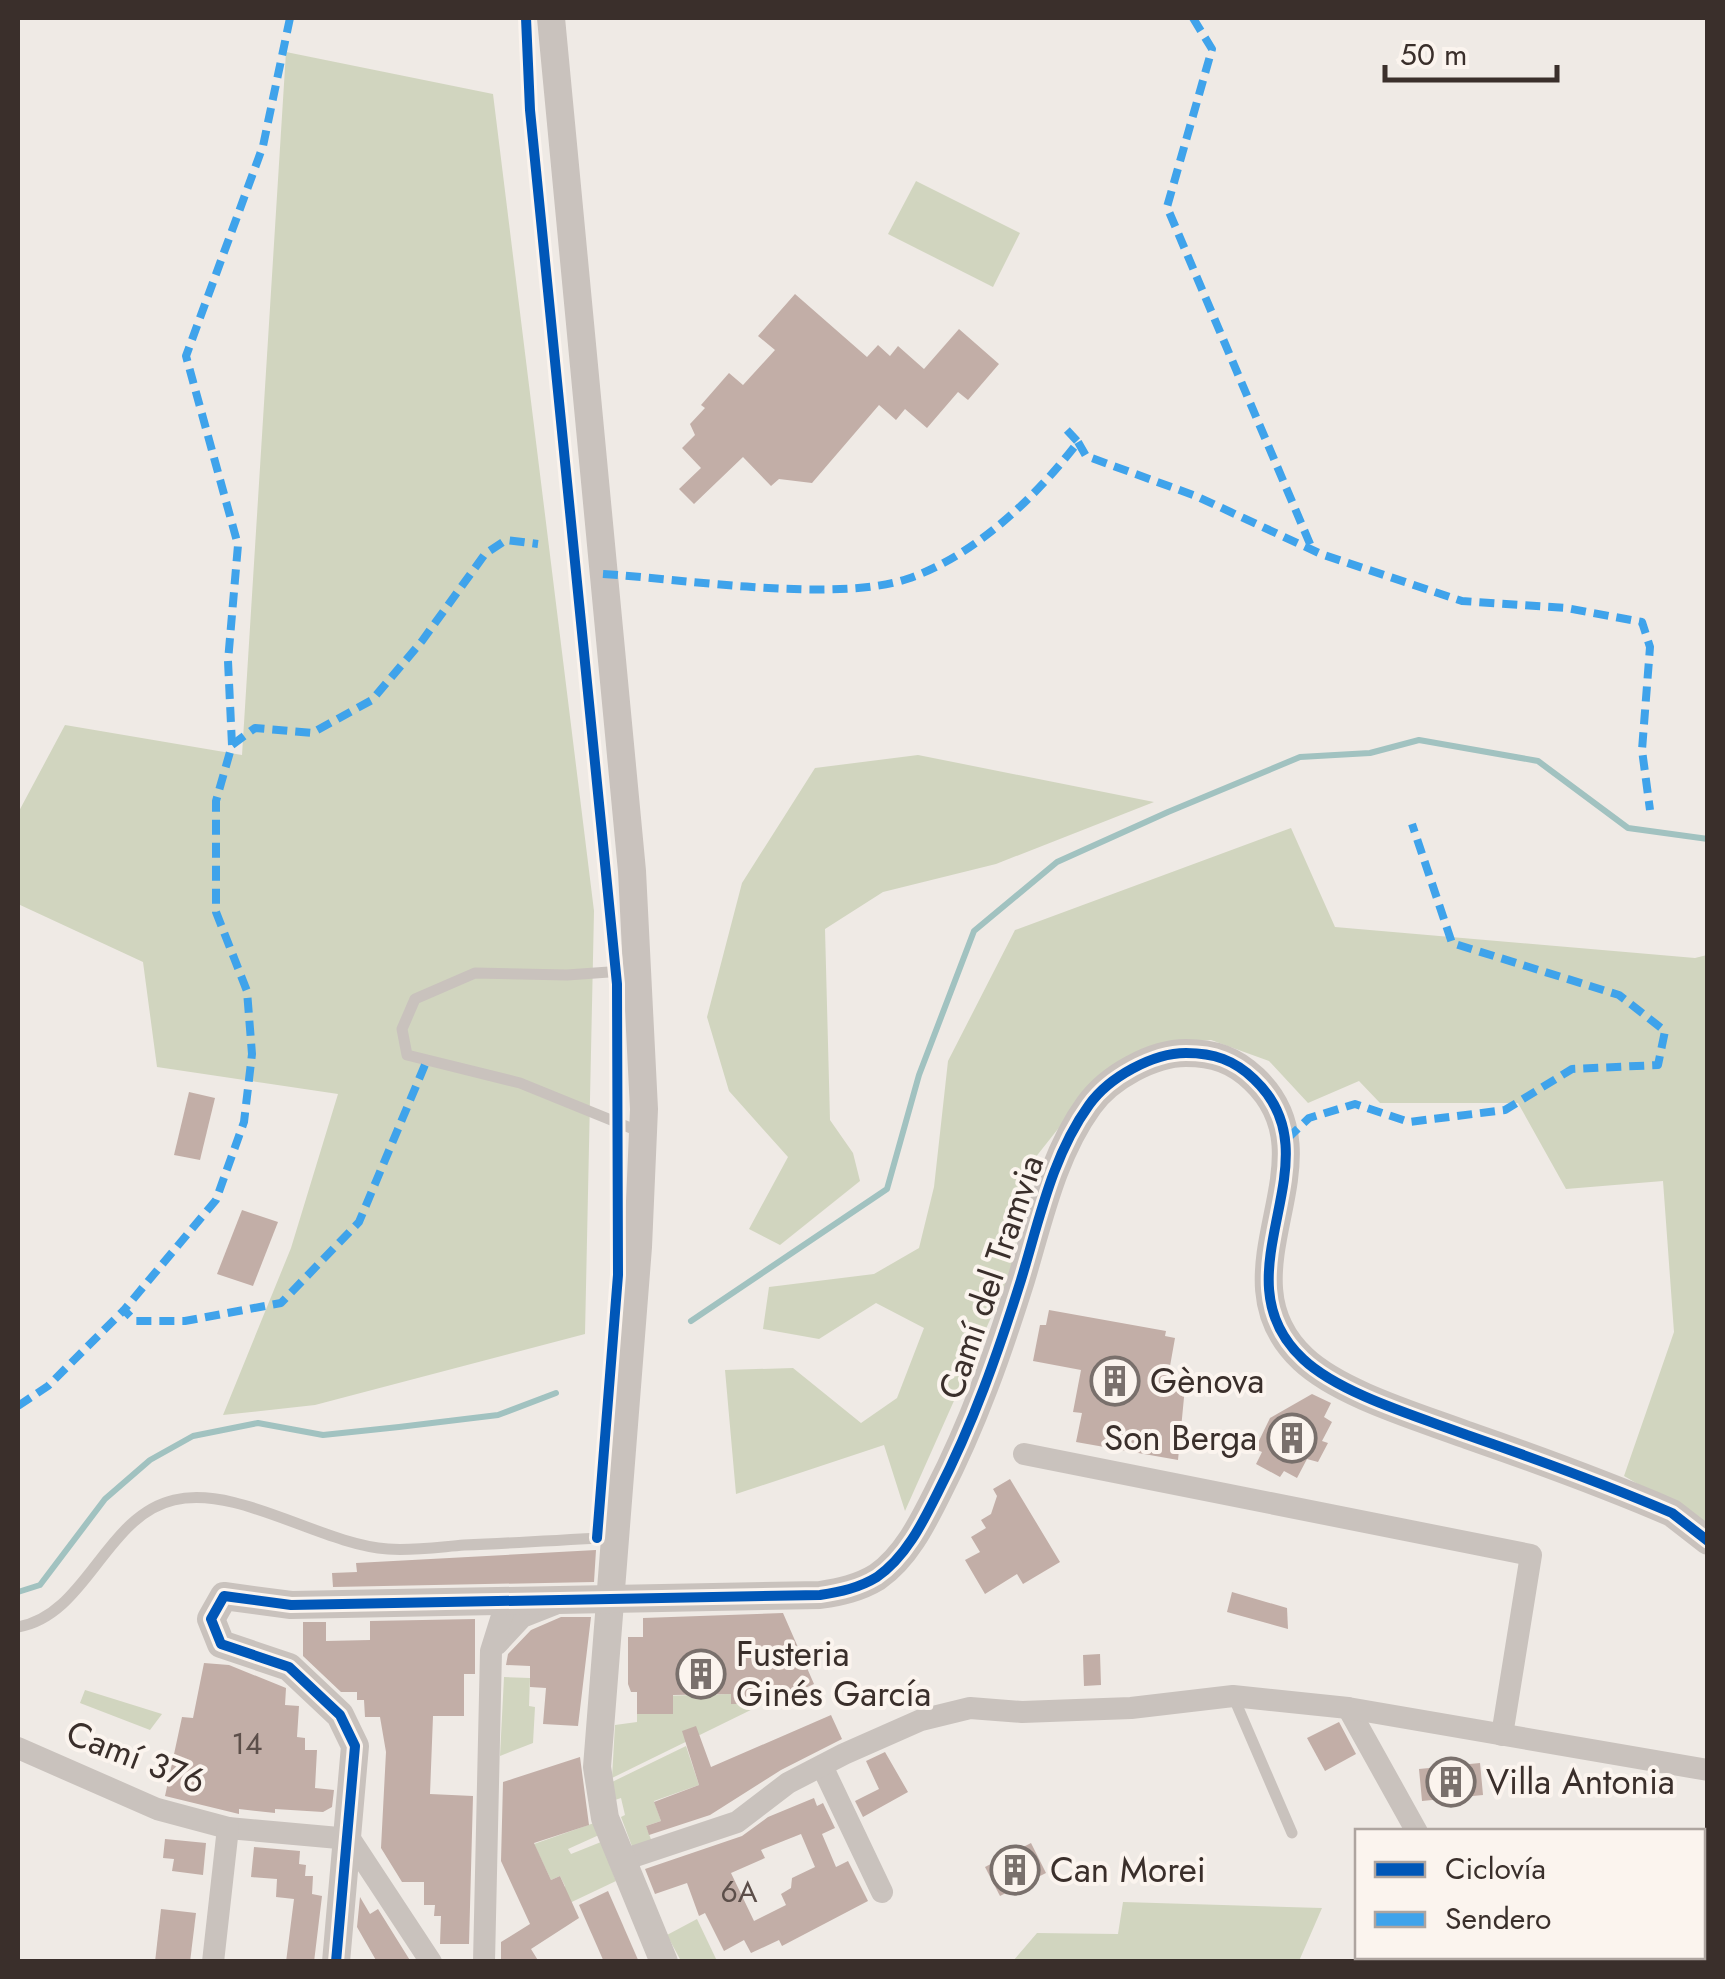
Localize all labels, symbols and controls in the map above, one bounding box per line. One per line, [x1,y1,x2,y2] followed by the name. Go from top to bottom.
[1385,20,1558,82] scale bar
[1400,33,1467,76] text: 50 m
[926,1148,1056,1406] street label: Camí del Tramvia
[1089,1355,1141,1407] building icon: Gènova
[1150,1356,1264,1406] place label: Gènova
[1266,1412,1318,1464] building icon: Son Berga
[1104,1413,1257,1463] place label: Son Berga
[736,1629,931,1719] place label: Fusteria Ginés García
[675,1648,727,1700] building icon: Fusteria Ginés García
[59,1708,213,1806] street label: Camí 376
[232,1722,263,1765] house number: 14
[1425,1756,1477,1808] building icon: Villa Antonia
[1486,1757,1675,1807] place label: Villa Antonia
[1355,1829,1705,1959] legend
[989,1844,1041,1896] building icon: Can Morei
[1050,1845,1206,1895] place label: Can Morei
[1445,1847,1546,1890] text: Ciclovía
[720,1870,758,1913] house number: 6A
[1445,1897,1551,1940] text: Sendero

